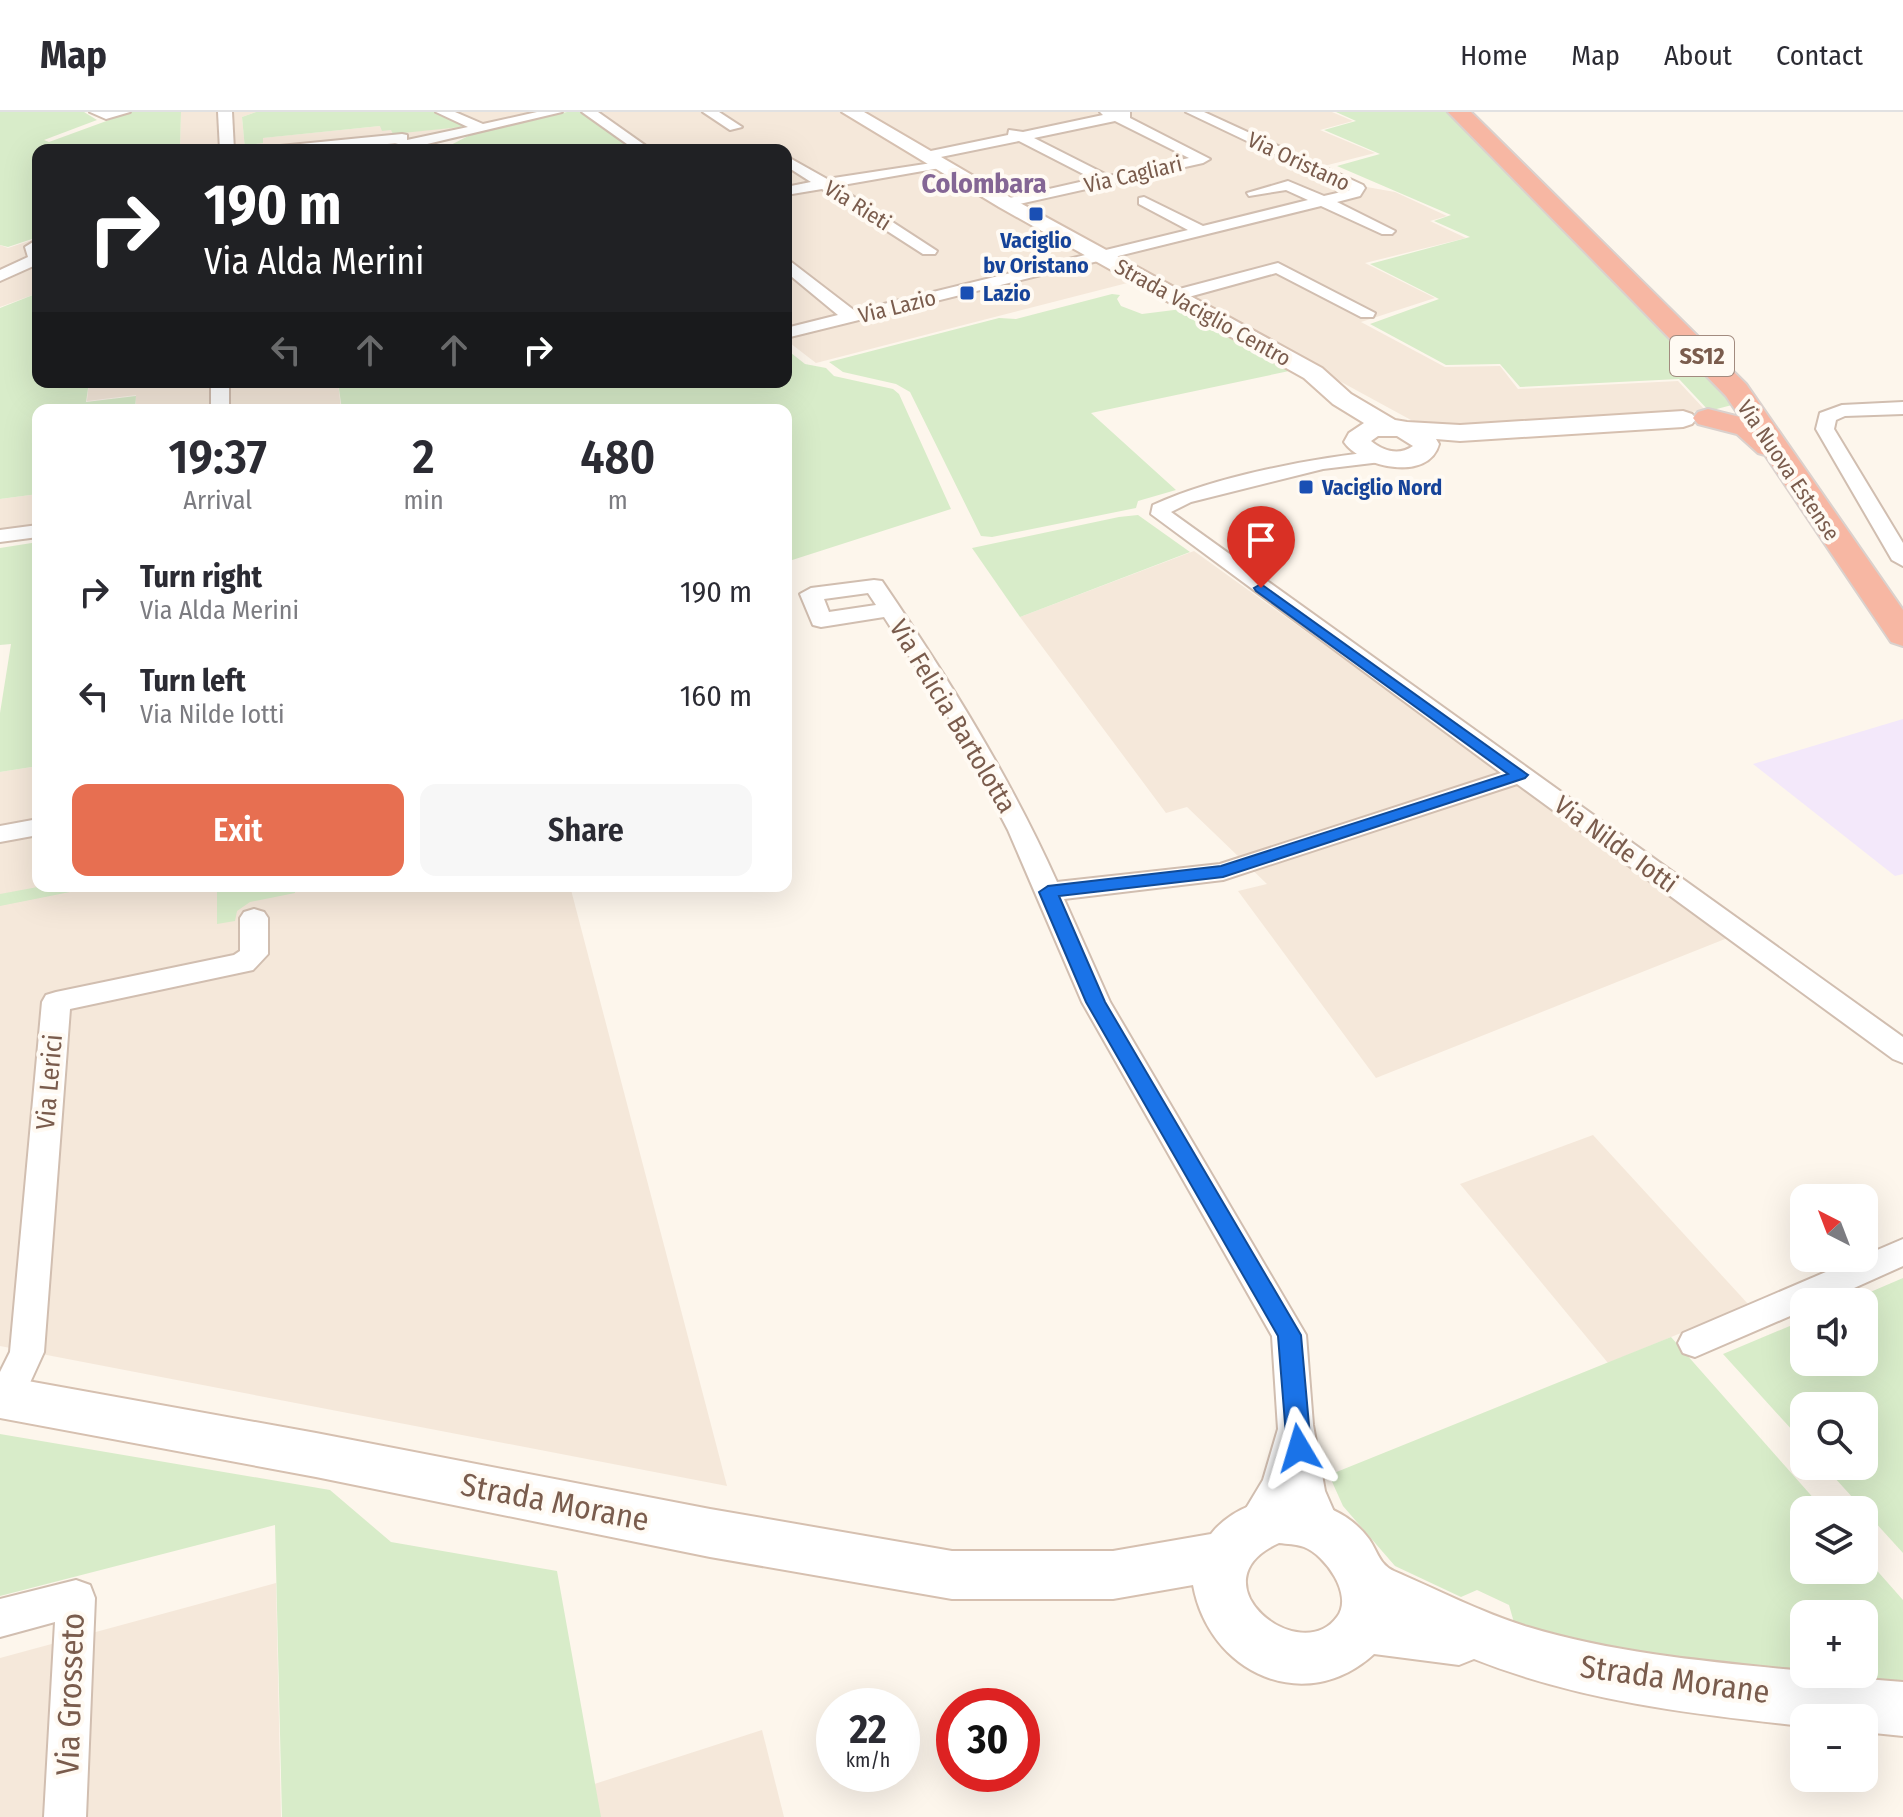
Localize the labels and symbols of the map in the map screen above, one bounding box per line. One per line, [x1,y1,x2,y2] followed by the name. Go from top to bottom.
[1243,126,1354,197] street label: Via Oristano
[1081,150,1185,199] street label: Via Cagliari
[921,167,1047,200] district label: Colombara
[819,174,896,236] street label: Via Rieti
[1027,205,1045,223] marker: Vaciglio bv Oristano
[983,227,1089,279] place label: Vaciglio bv Oristano
[1110,253,1296,372] street label: Strada Vaciglio Centro
[983,280,1031,307] place label: Lazio
[856,284,939,329] street label: Via Lazio
[958,284,976,302] marker: Lazio
[1670,336,1734,376] road number: SS12
[1732,395,1846,546] street label: Via Nuova Estense
[1321,474,1442,501] place label: Vaciglio Nord
[1297,478,1315,496] marker: Vaciglio Nord
[1227,506,1295,588] pin
[883,614,1022,818] street label: Via Felicia Bartolotta
[1548,789,1683,899] street label: Via Nilde Iotti
[30,1033,69,1131] street label: Via Lerici
[1790,1184,1878,1272] north arrow
[1257,1406,1341,1490] position arrow
[458,1465,652,1539] street label: Strada Morane
[48,1612,92,1776] street label: Via Grosseto
[1578,1647,1772,1711] street label: Strada Morane
[936,1688,1040,1792] speed limit sign: 30

